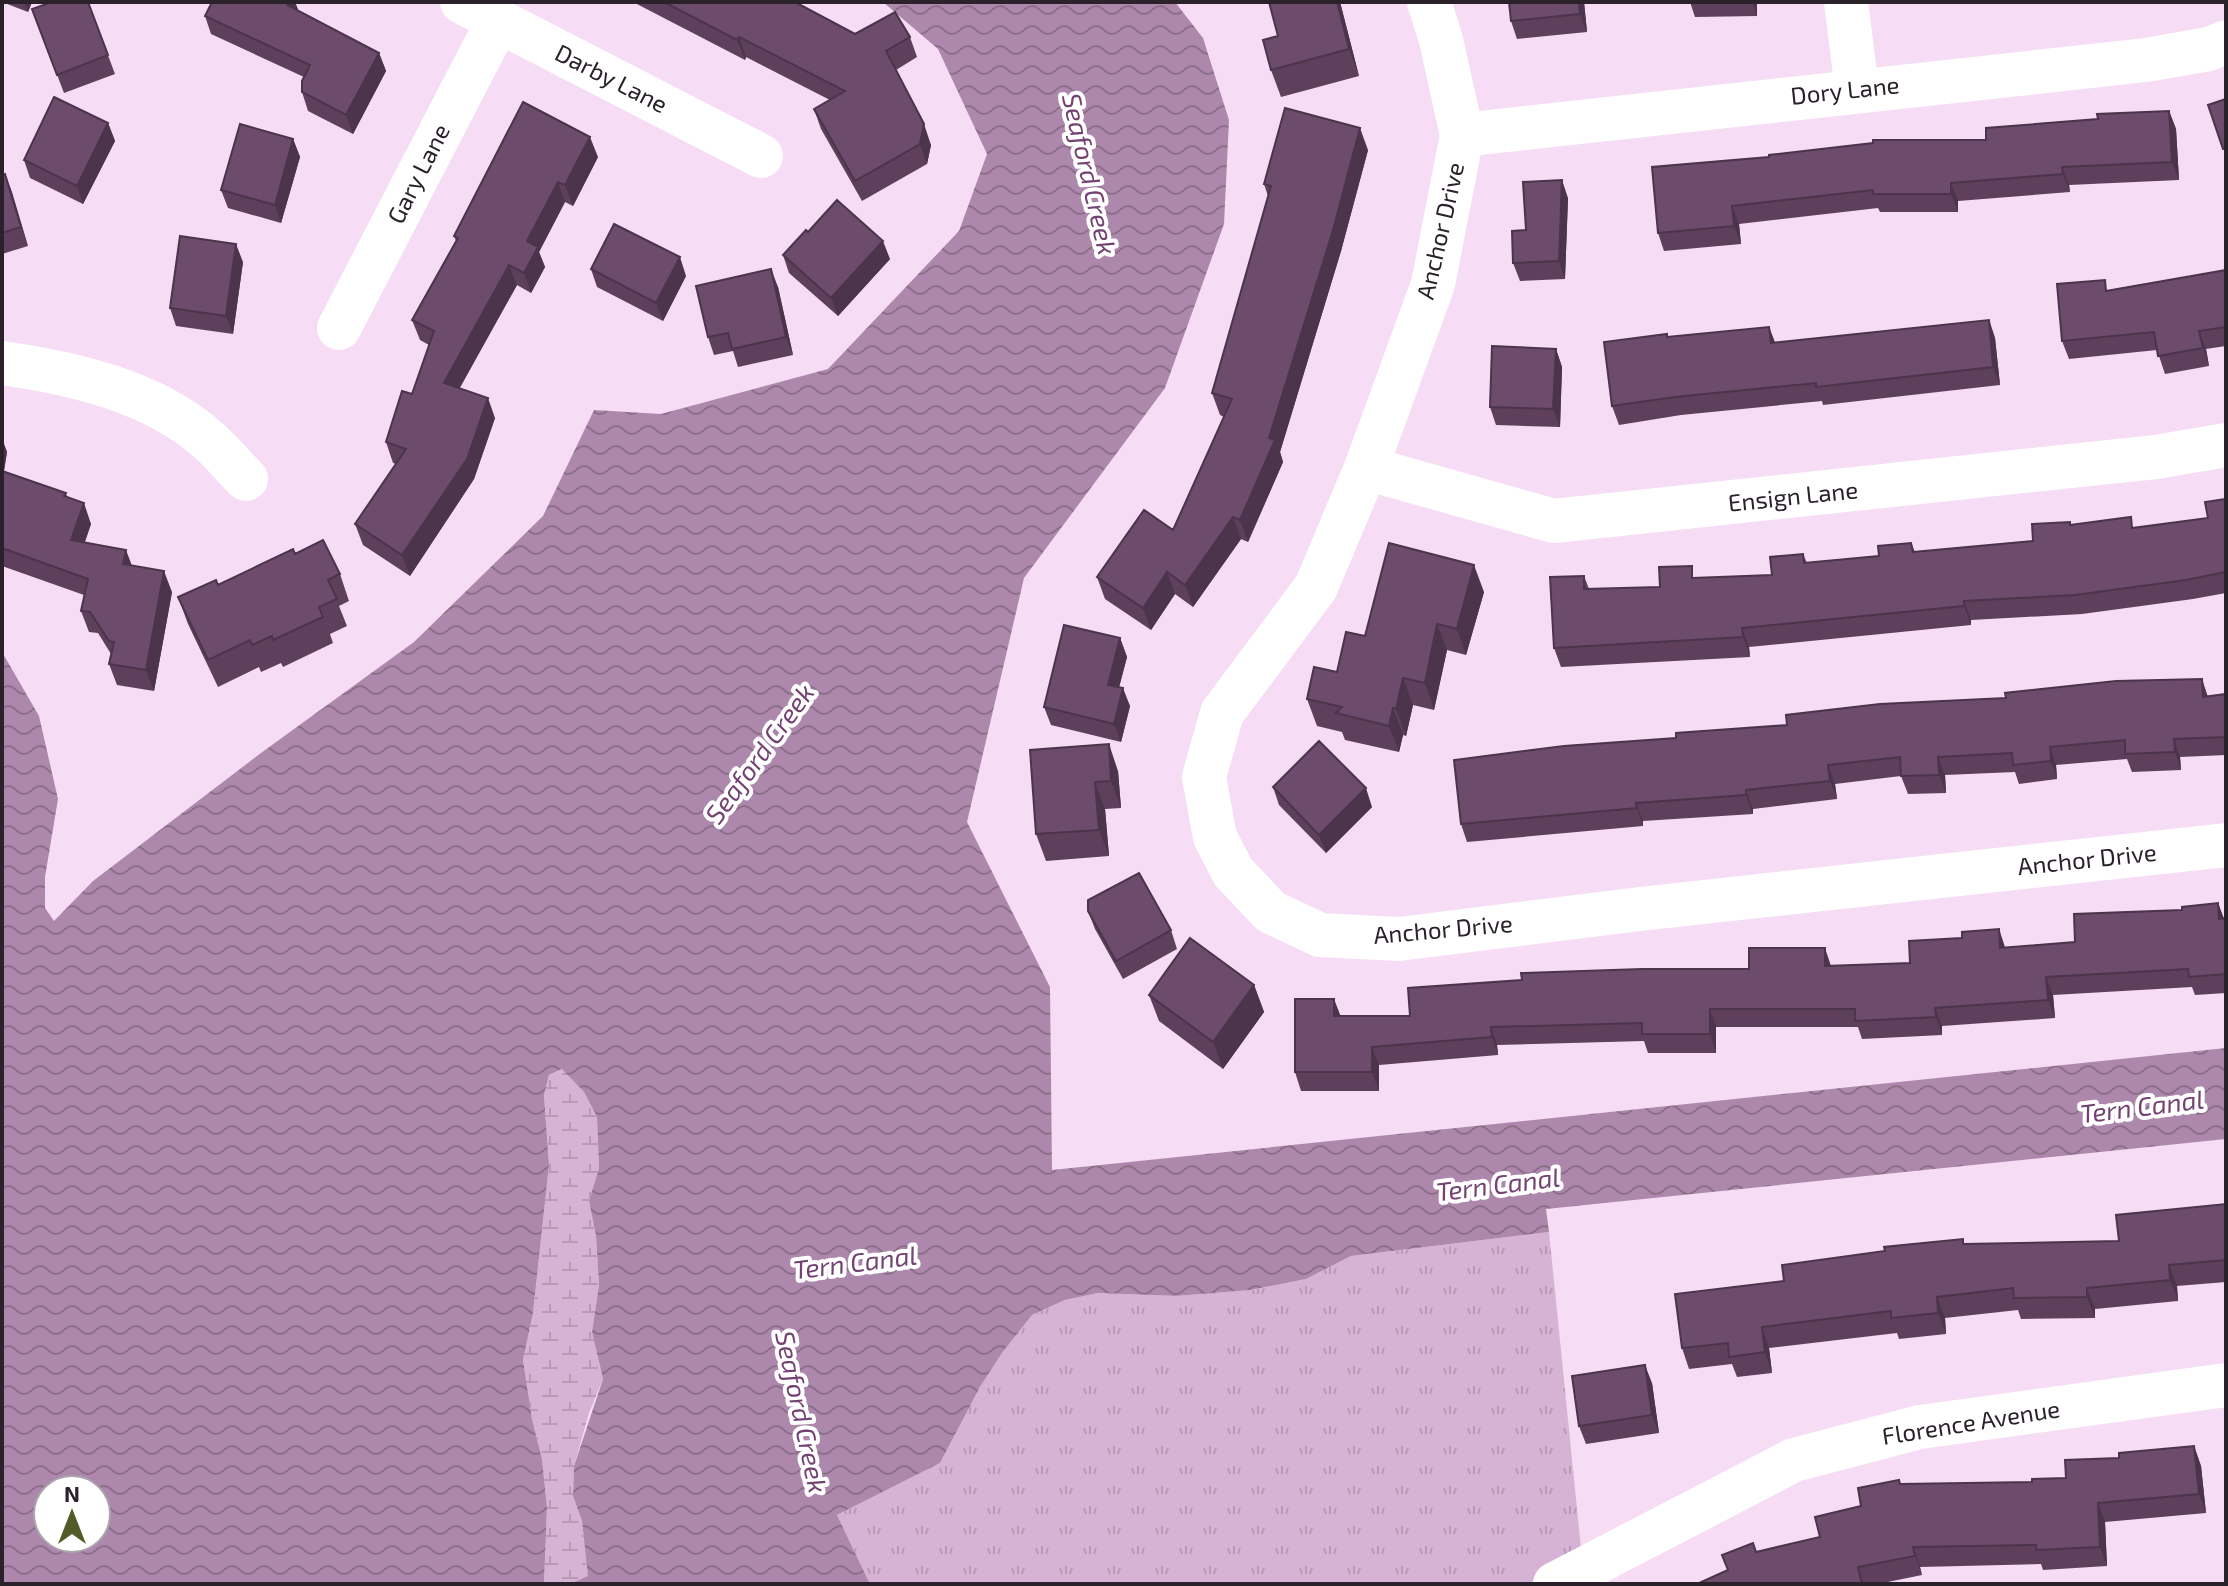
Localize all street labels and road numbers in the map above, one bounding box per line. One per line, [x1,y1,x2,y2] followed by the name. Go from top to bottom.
[551,37,673,118] street label: Darby Lane
[1789,69,1901,110] street label: Dory Lane
[380,119,455,228] street label: Gary Lane
[1410,159,1469,302] street label: Anchor Drive
[1726,474,1859,517] street label: Ensign Lane
[2016,837,2158,880] street label: Anchor Drive
[1372,908,1514,949] street label: Anchor Drive
[1880,1393,2062,1450] street label: Florence Avenue

